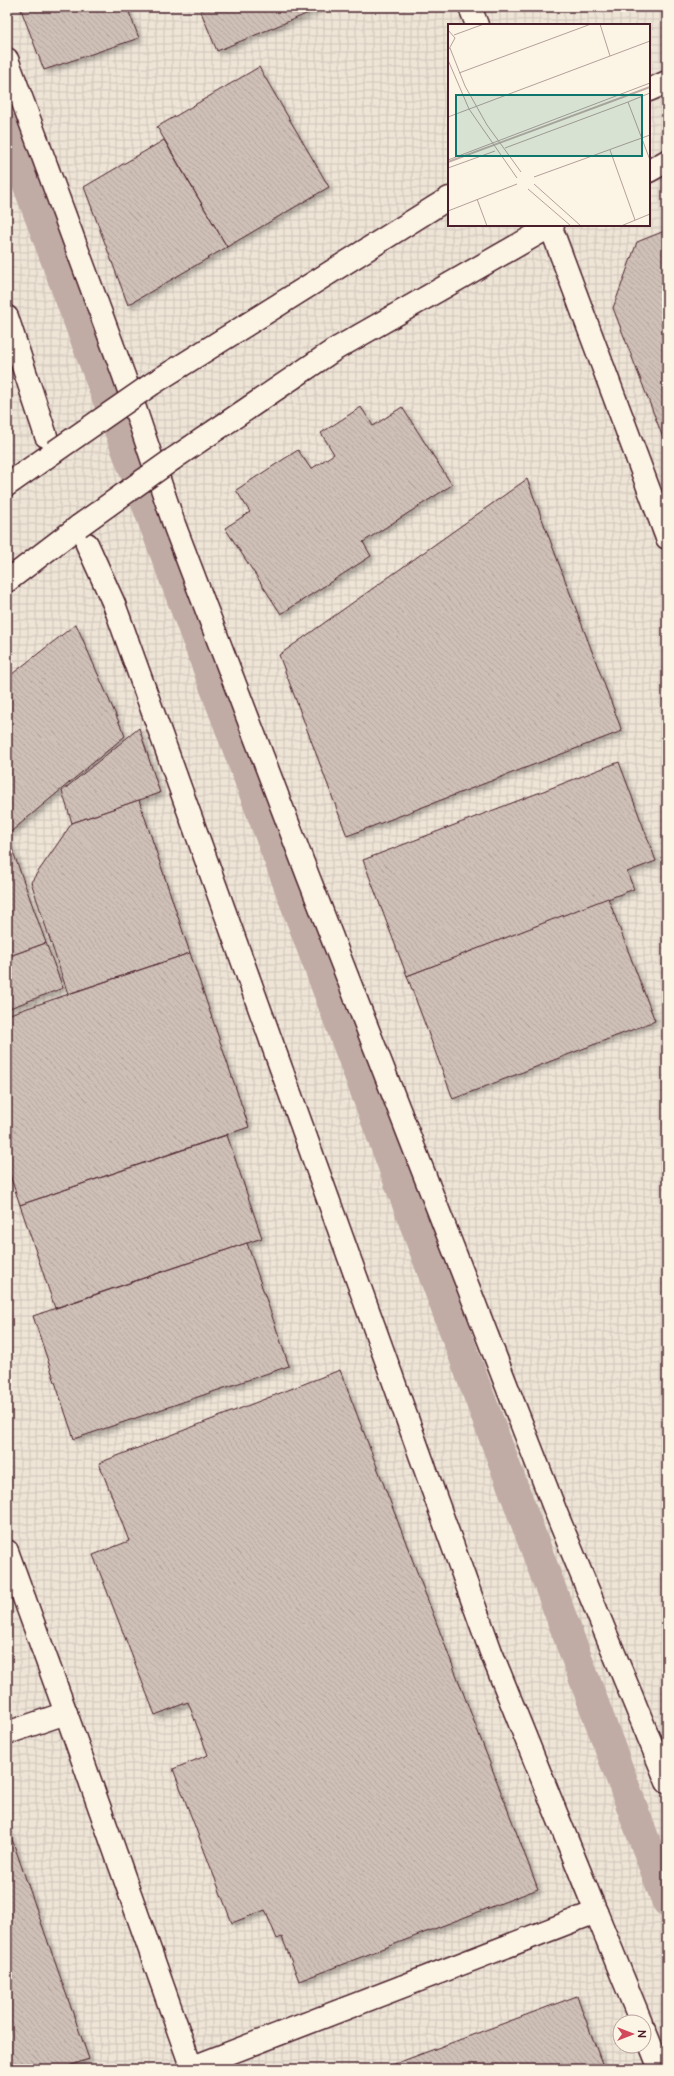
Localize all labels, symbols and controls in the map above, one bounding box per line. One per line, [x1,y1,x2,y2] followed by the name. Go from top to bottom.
[448,24,650,226] inset map
[612,2014,652,2054] north arrow
[634,2031,649,2038] text: N

